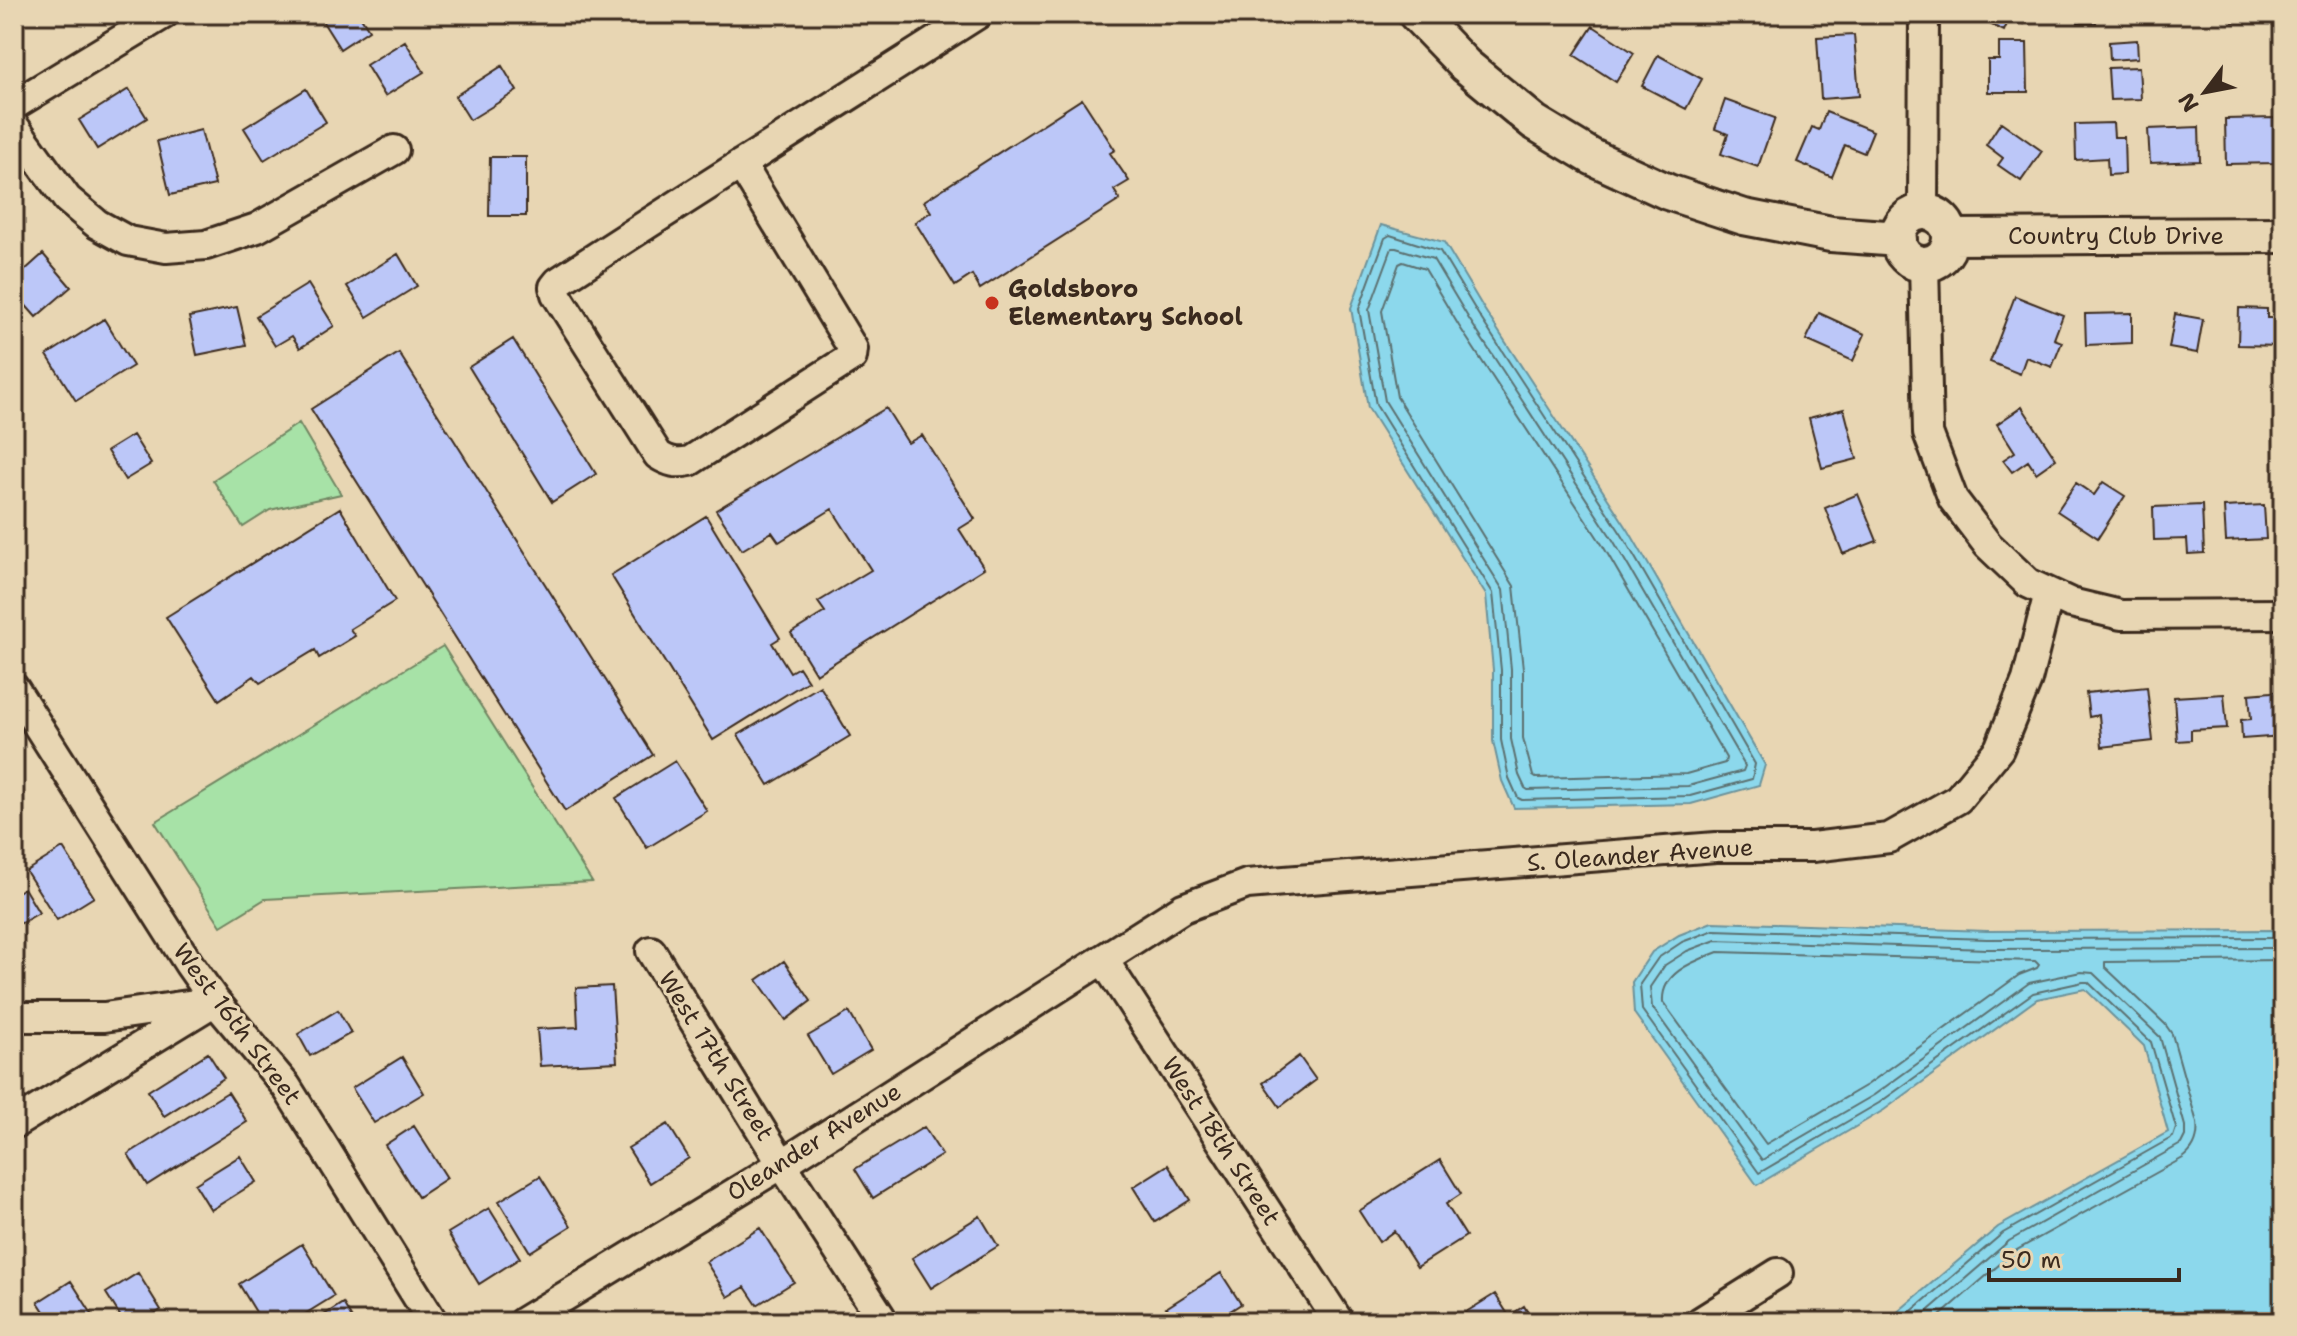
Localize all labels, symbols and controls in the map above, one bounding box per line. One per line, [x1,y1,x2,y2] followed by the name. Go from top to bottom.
[2165,52,2245,132] north arrow
[2172,87,2205,117] text: N
[2008,220,2224,252] street label: Country Club Drive
[1008,273,1243,333] place label: Goldsboro Elementary School
[983,294,1001,312] marker: Goldsboro Elementary School
[1526,831,1754,879] street label: S. Oleander Avenue
[166,937,308,1111] street label: West 16th Street
[651,965,781,1147] street label: West 17th Street
[1154,1050,1288,1232] street label: West 18th Street
[721,1075,907,1209] street label: Oleander Avenue
[1989,1232,2179,1282] scale bar
[2001,1244,2061,1276] text: 50 m

